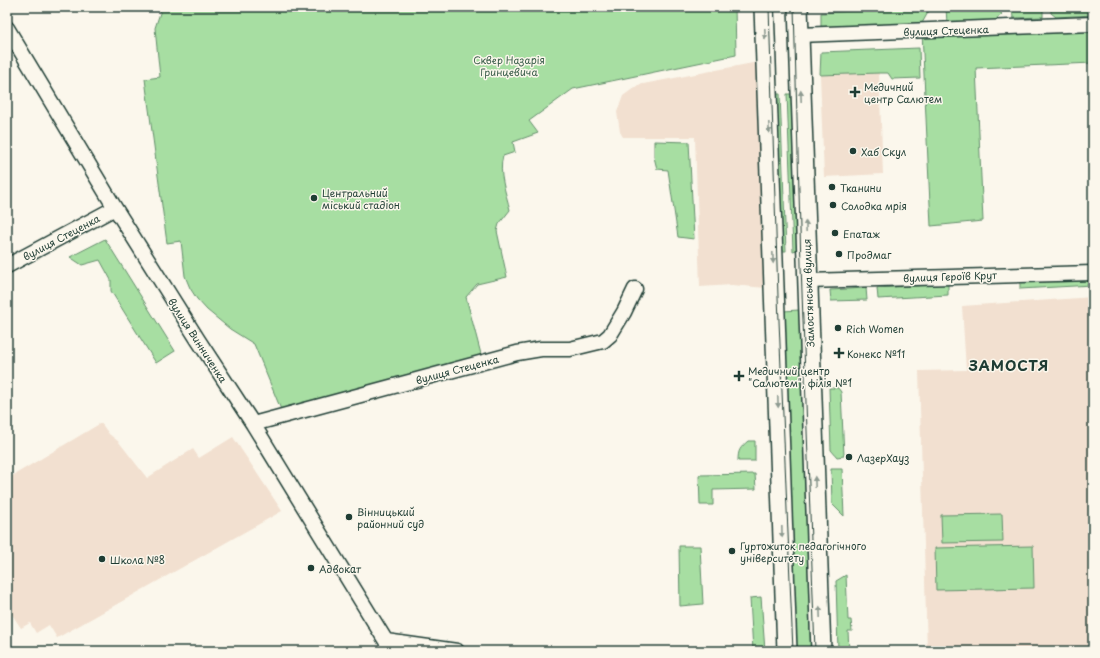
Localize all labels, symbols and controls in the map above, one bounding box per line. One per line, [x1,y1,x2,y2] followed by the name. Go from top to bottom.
[903,21,990,39] street label: вулиця Стеценка
[762,28,769,40] one-way arrow
[473,52,545,79] park label: Сквер Назарія Гринцевича
[864,79,942,106] place label: Медичний центр Салютем
[849,86,861,98] marker: Медичний центр Салютем
[798,89,804,102] one-way arrow
[765,122,772,134] one-way arrow
[861,144,906,159] place label: Хаб Скул
[848,146,858,156] marker: Хаб Скул
[840,180,882,195] place label: Тканини
[827,182,837,192] marker: Тканини
[322,185,400,212] place label: Центральний міський стадіон
[309,193,319,203] marker: Центральний міський стадіон
[841,198,907,213] place label: Солодка мрія
[828,200,838,210] marker: Солодка мрія
[20,210,103,264] street label: вулиця Стеценка
[802,220,809,232] one-way arrow
[843,226,880,241] place label: Епатаж
[830,228,840,238] marker: Епатаж
[799,239,817,347] street label: Замостянська вулиця
[847,247,892,262] place label: Продмаг
[834,249,844,259] marker: Продмаг
[770,252,776,265] one-way arrow
[903,267,997,286] street label: вулиця Героїв Крут
[165,295,232,386] street label: вулиця Винниченка
[846,321,904,336] place label: Rich Women
[833,323,843,333] marker: Rich Women
[847,346,905,361] place label: Конекс №11
[834,348,844,358] marker: Конекс №11
[414,350,501,387] street label: вулиця Стеценка
[968,355,1049,376] district label: ЗАМОСТЯ
[748,363,852,390] place label: Медичний центр "Салютем", філія №1
[733,370,745,382] marker: Медичний центр "Салютем", філія №1
[774,396,781,408] one-way arrow
[857,450,909,465] place label: ЛазерХауз
[844,452,854,462] marker: ЛазерХауз
[812,475,818,488] one-way arrow
[357,504,424,531] place label: Вінницький районний суд
[344,512,354,522] marker: Вінницький районний суд
[779,526,786,538] one-way arrow
[740,538,867,566] place label: Гуртожиток педагогічного університету
[727,546,737,556] marker: Гуртожиток педагогічного університету
[110,552,165,567] place label: Школа №8
[97,554,107,564] marker: Школа №8
[319,561,362,576] place label: Адвокат
[306,563,316,573] marker: Адвокат
[816,606,823,618] one-way arrow

